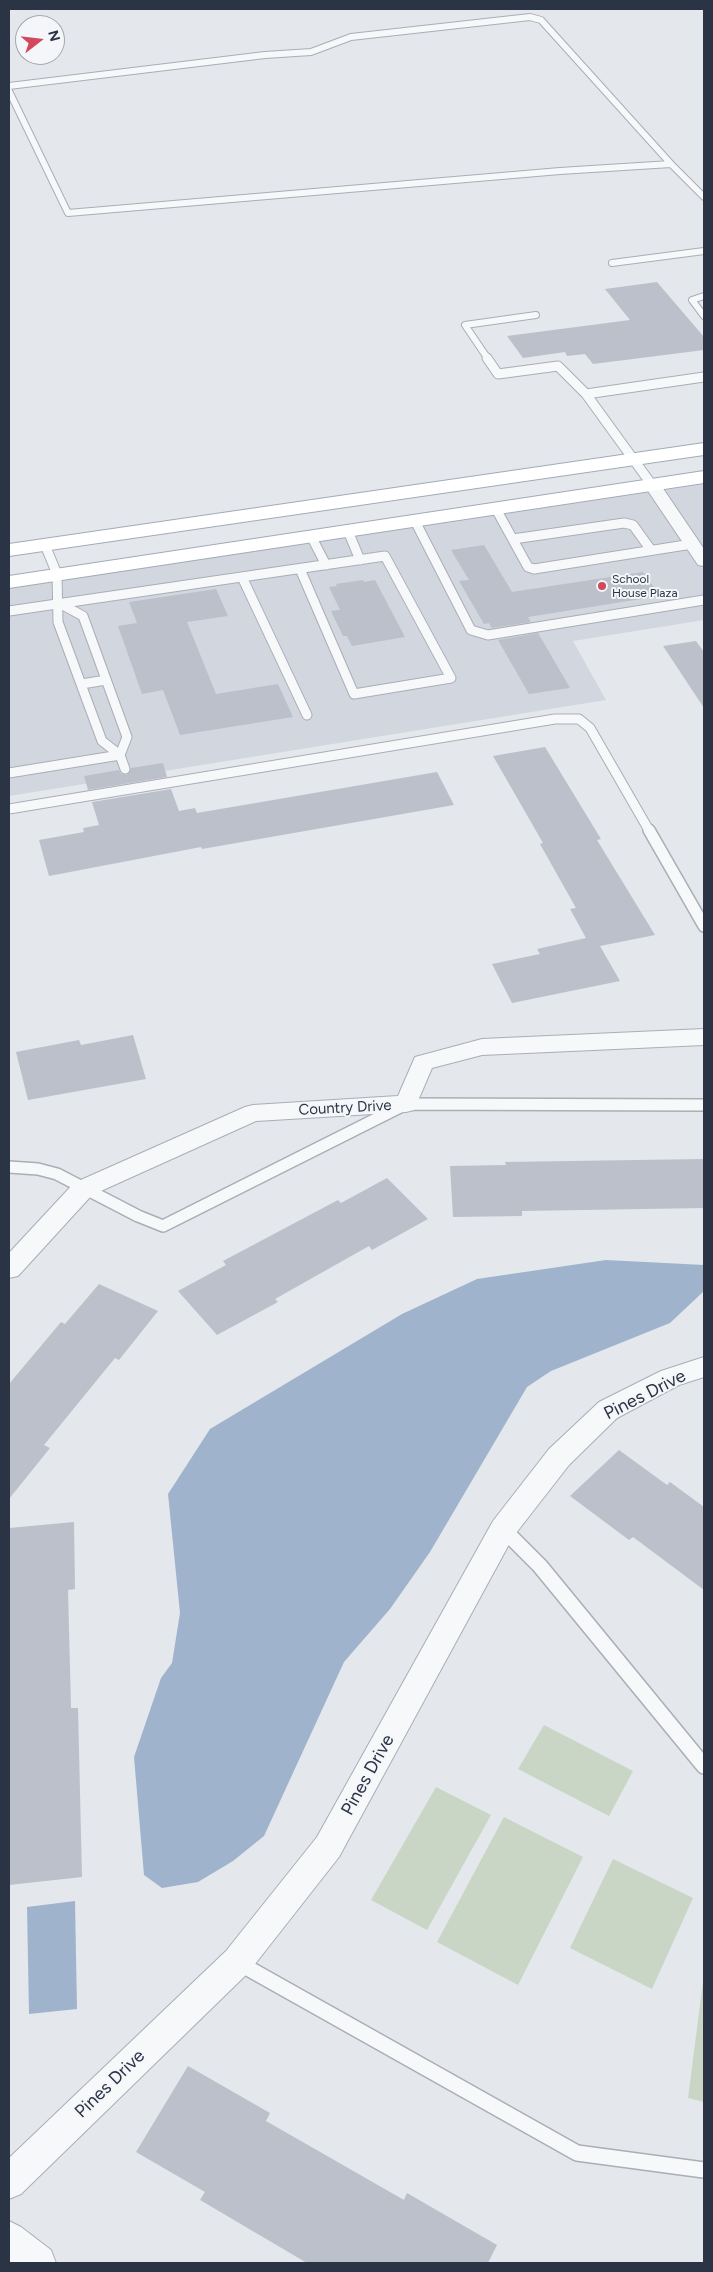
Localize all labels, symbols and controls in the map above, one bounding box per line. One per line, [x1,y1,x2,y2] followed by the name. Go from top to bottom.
[15,15,65,65] north arrow
[44,28,64,44] text: N
[612,572,677,600] place label: School House Plaza
[596,580,608,592] marker: School House Plaza
[298,1097,392,1119] street label: Country Drive
[600,1365,690,1425] street label: Pines Drive
[337,1731,399,1819] street label: Pines Drive
[71,2045,149,2123] street label: Pines Drive

